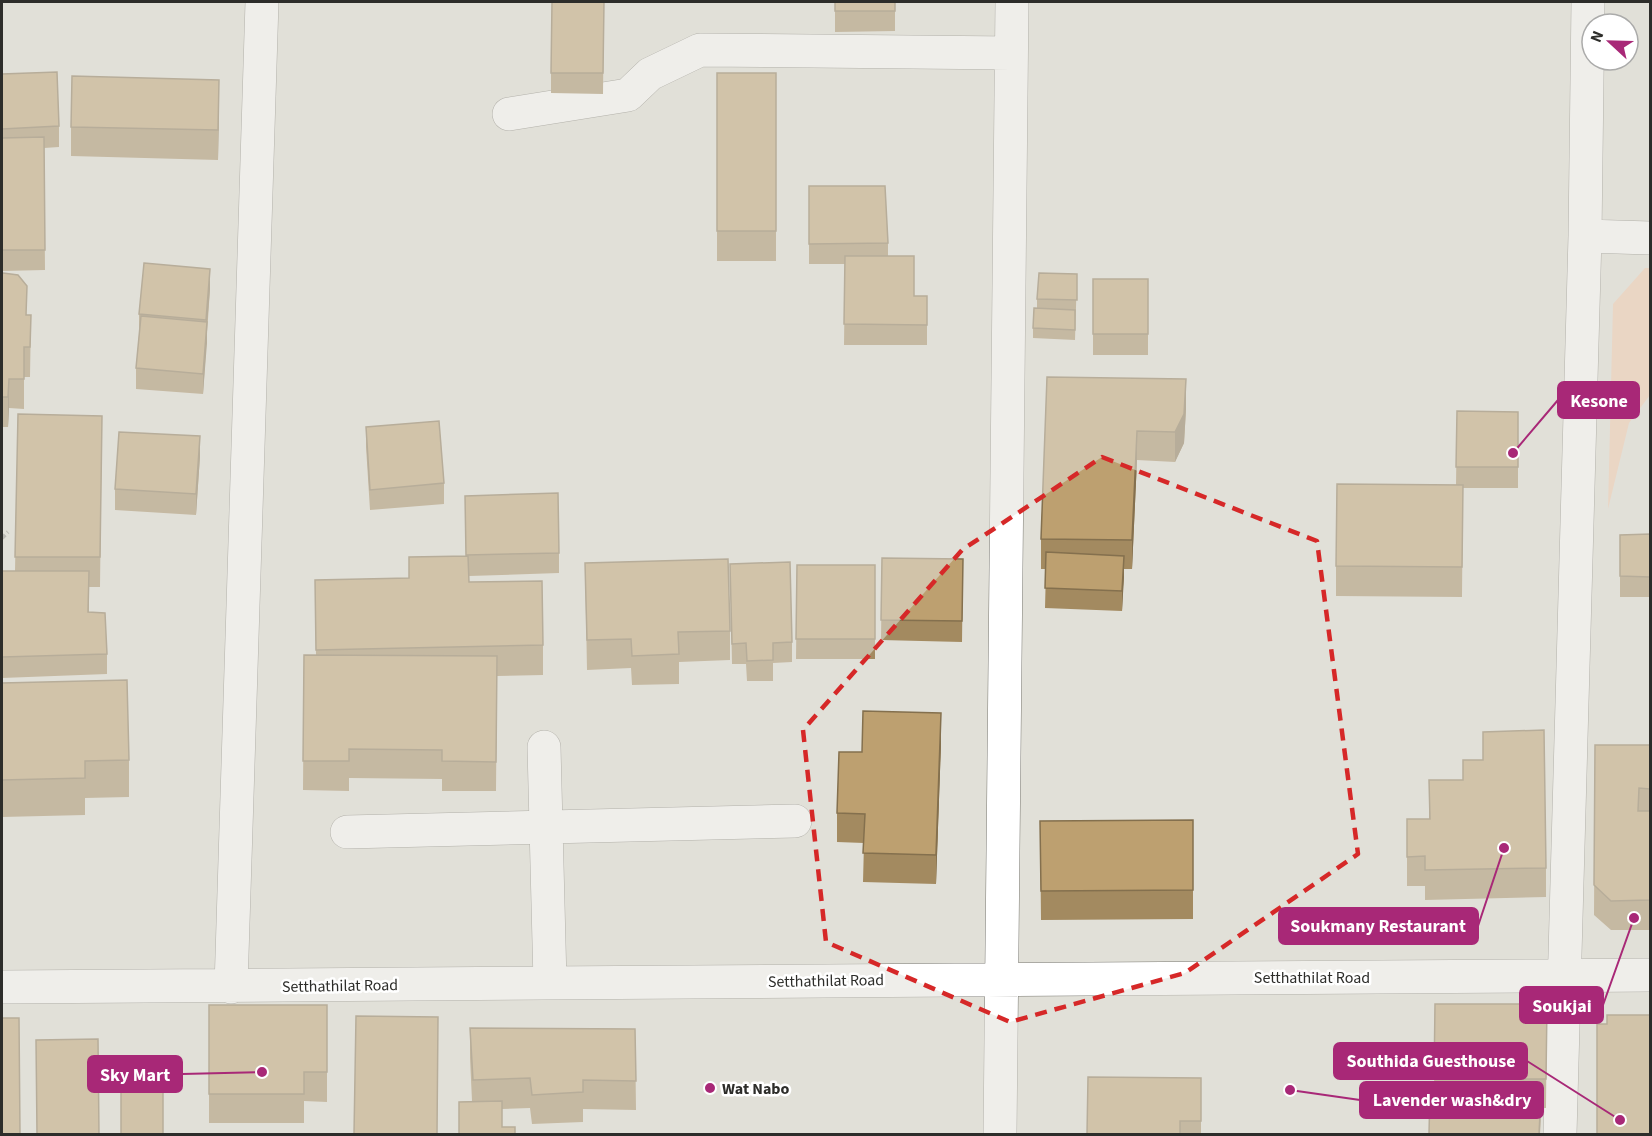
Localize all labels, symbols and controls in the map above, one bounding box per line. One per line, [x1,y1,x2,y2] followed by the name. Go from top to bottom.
[1580,12,1640,72] north arrow
[1585,28,1609,46] text: N
[1558,382,1639,418] callout: Kesone
[1570,389,1628,414] text: Kesone
[1279,908,1478,944] callout: Soukmany Restaurant
[1290,914,1466,939] text: Soukmany Restaurant
[1254,967,1370,989] street label: Setthathilat Road
[768,969,884,993] street label: Setthathilat Road
[282,974,398,998] street label: Setthathilat Road
[1520,987,1603,1023] callout: Soukjai
[1532,994,1592,1019] text: Soukjai
[1334,1043,1527,1079] callout: Southida Guesthouse
[1346,1049,1516,1074] text: Southida Guesthouse
[88,1056,182,1092] callout: Sky Mart
[100,1063,170,1088] text: Sky Mart
[722,1078,790,1100] place label: Wat Nabo
[703,1081,717,1095] marker: Wat Nabo
[1360,1082,1543,1118] callout: Lavender wash&dry
[1373,1088,1532,1113] text: Lavender wash&dry

